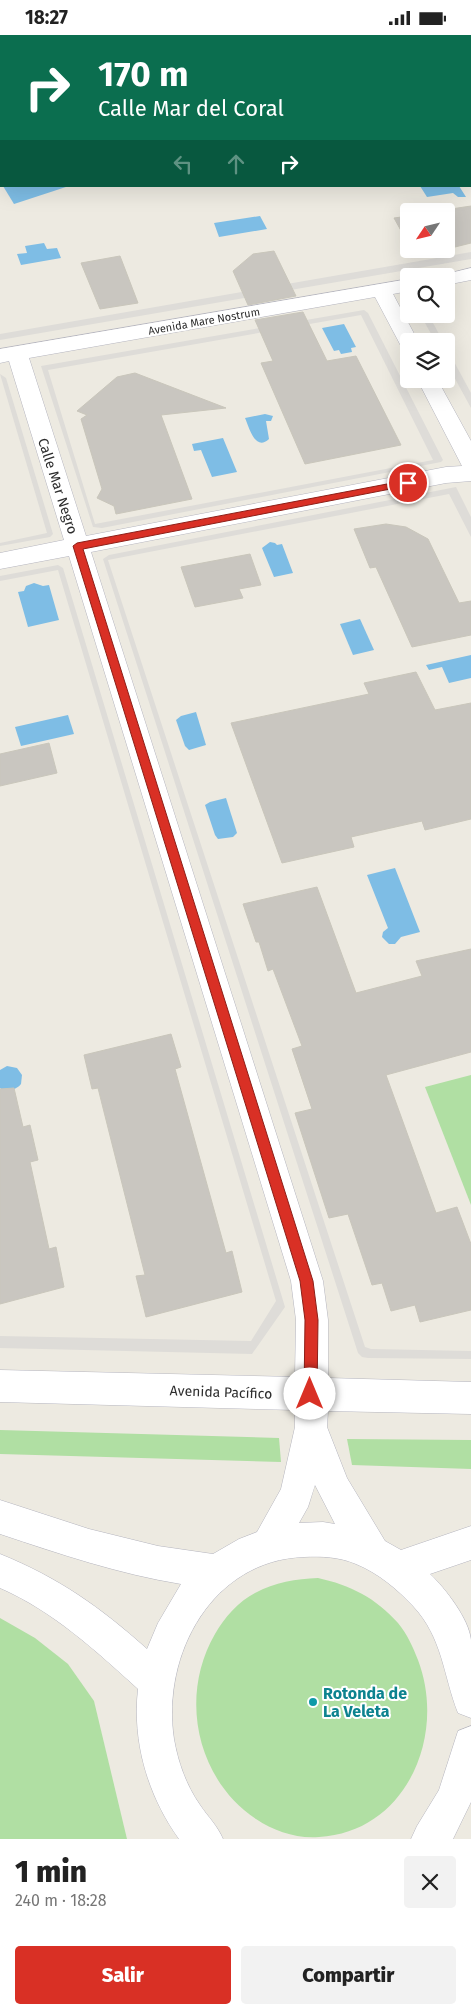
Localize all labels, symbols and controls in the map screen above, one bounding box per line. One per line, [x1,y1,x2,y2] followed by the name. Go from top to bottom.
[25,6,68,29] text: 18:27
[98,53,189,95] text: 170 m
[15,55,80,120] icon: right
[98,95,284,122] text: Calle Mar del Coral
[169,150,197,178] icon: left
[222,150,250,178] icon: ahead
[275,150,303,178] icon: right
[400,203,455,257] north arrow
[400,203,455,388] map controls
[400,268,455,323] button: search
[147,305,261,338] street label: Avenida Mare Nostrum
[400,333,455,388] button: layers
[34,436,81,536] street label: Calle Mar Negro
[387,462,429,504] pin
[394,469,422,497] icon: arrive
[283,1367,335,1419] position arrow
[169,1382,273,1403] street label: Avenida Pacífico
[323,1684,407,1721] place label: Rotonda de La Veleta
[307,1696,319,1708] marker: Rotonda de La Veleta
[15,1854,87,1890] text: 1 min
[404,1856,456,1908] button: close
[15,1891,107,1910] text: 240 m · 18:28
[15,1946,231,2004] button: Salir
[241,1946,456,2004] button: Compartir

